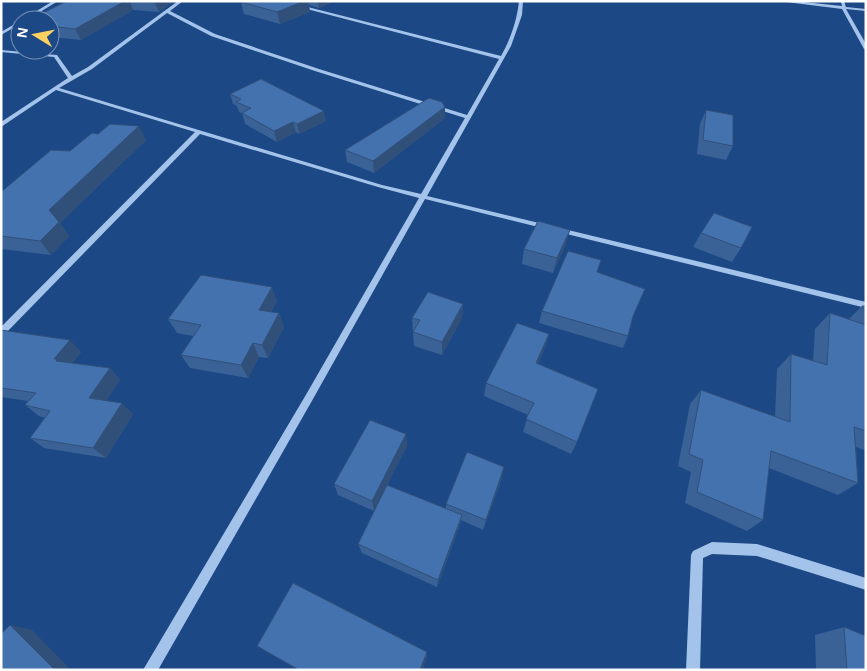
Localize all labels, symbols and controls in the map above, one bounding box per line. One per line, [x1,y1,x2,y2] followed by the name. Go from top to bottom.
[10,10,60,60] north arrow
[13,26,31,39] text: N

